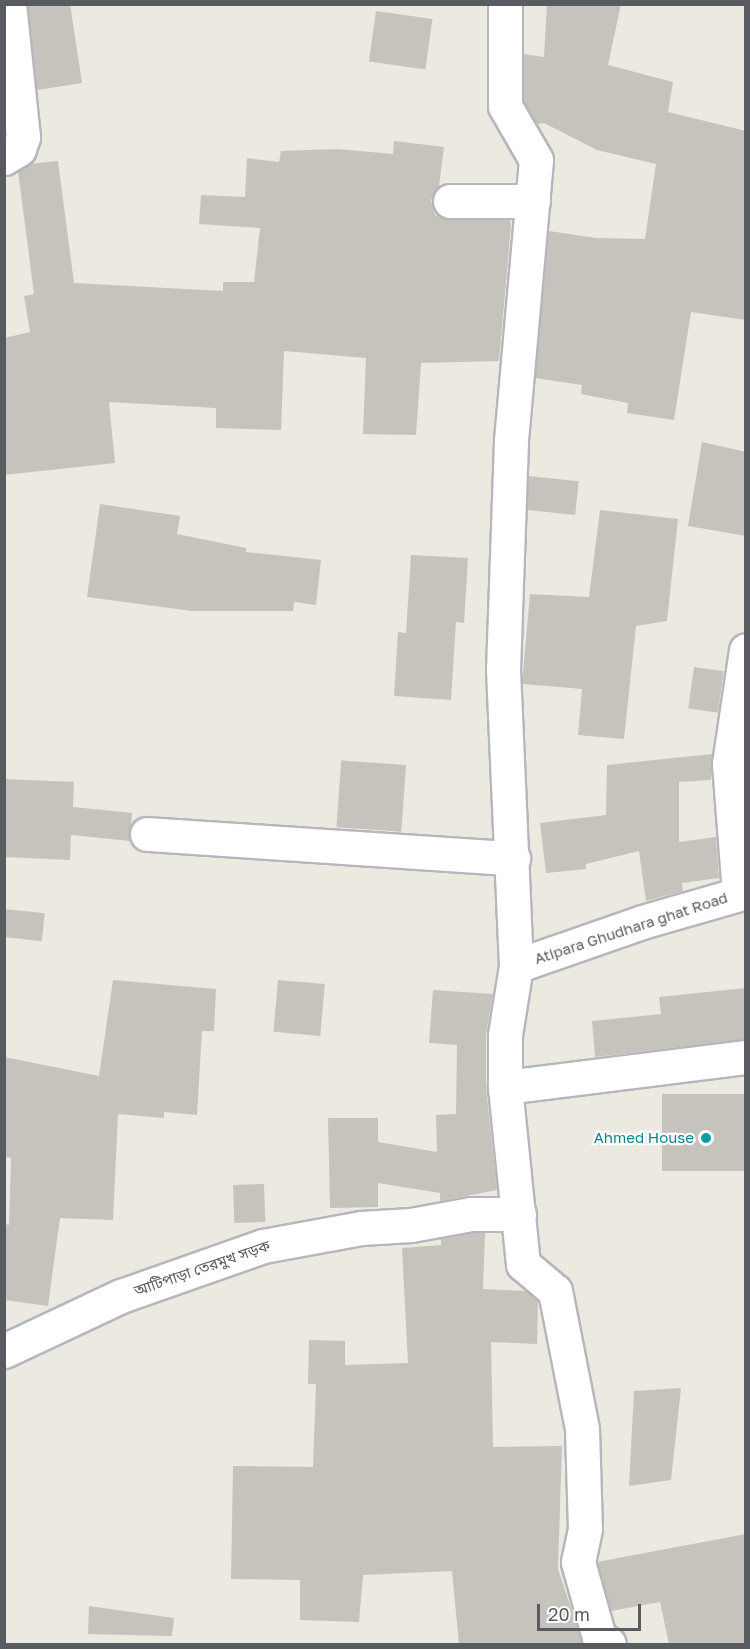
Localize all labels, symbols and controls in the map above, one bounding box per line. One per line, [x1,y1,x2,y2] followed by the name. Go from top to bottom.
[532,888,730,968] street label: Atipara Ghudhara ghat Road
[594,1129,694,1147] place label: Ahmed House
[699,1131,713,1145] marker: Ahmed House
[132,1236,272,1300] street label: আটিপাড়া তেরমুখ সড়ক
[540,1592,644,1630] scale bar
[548,1603,590,1625] text: 20 m

